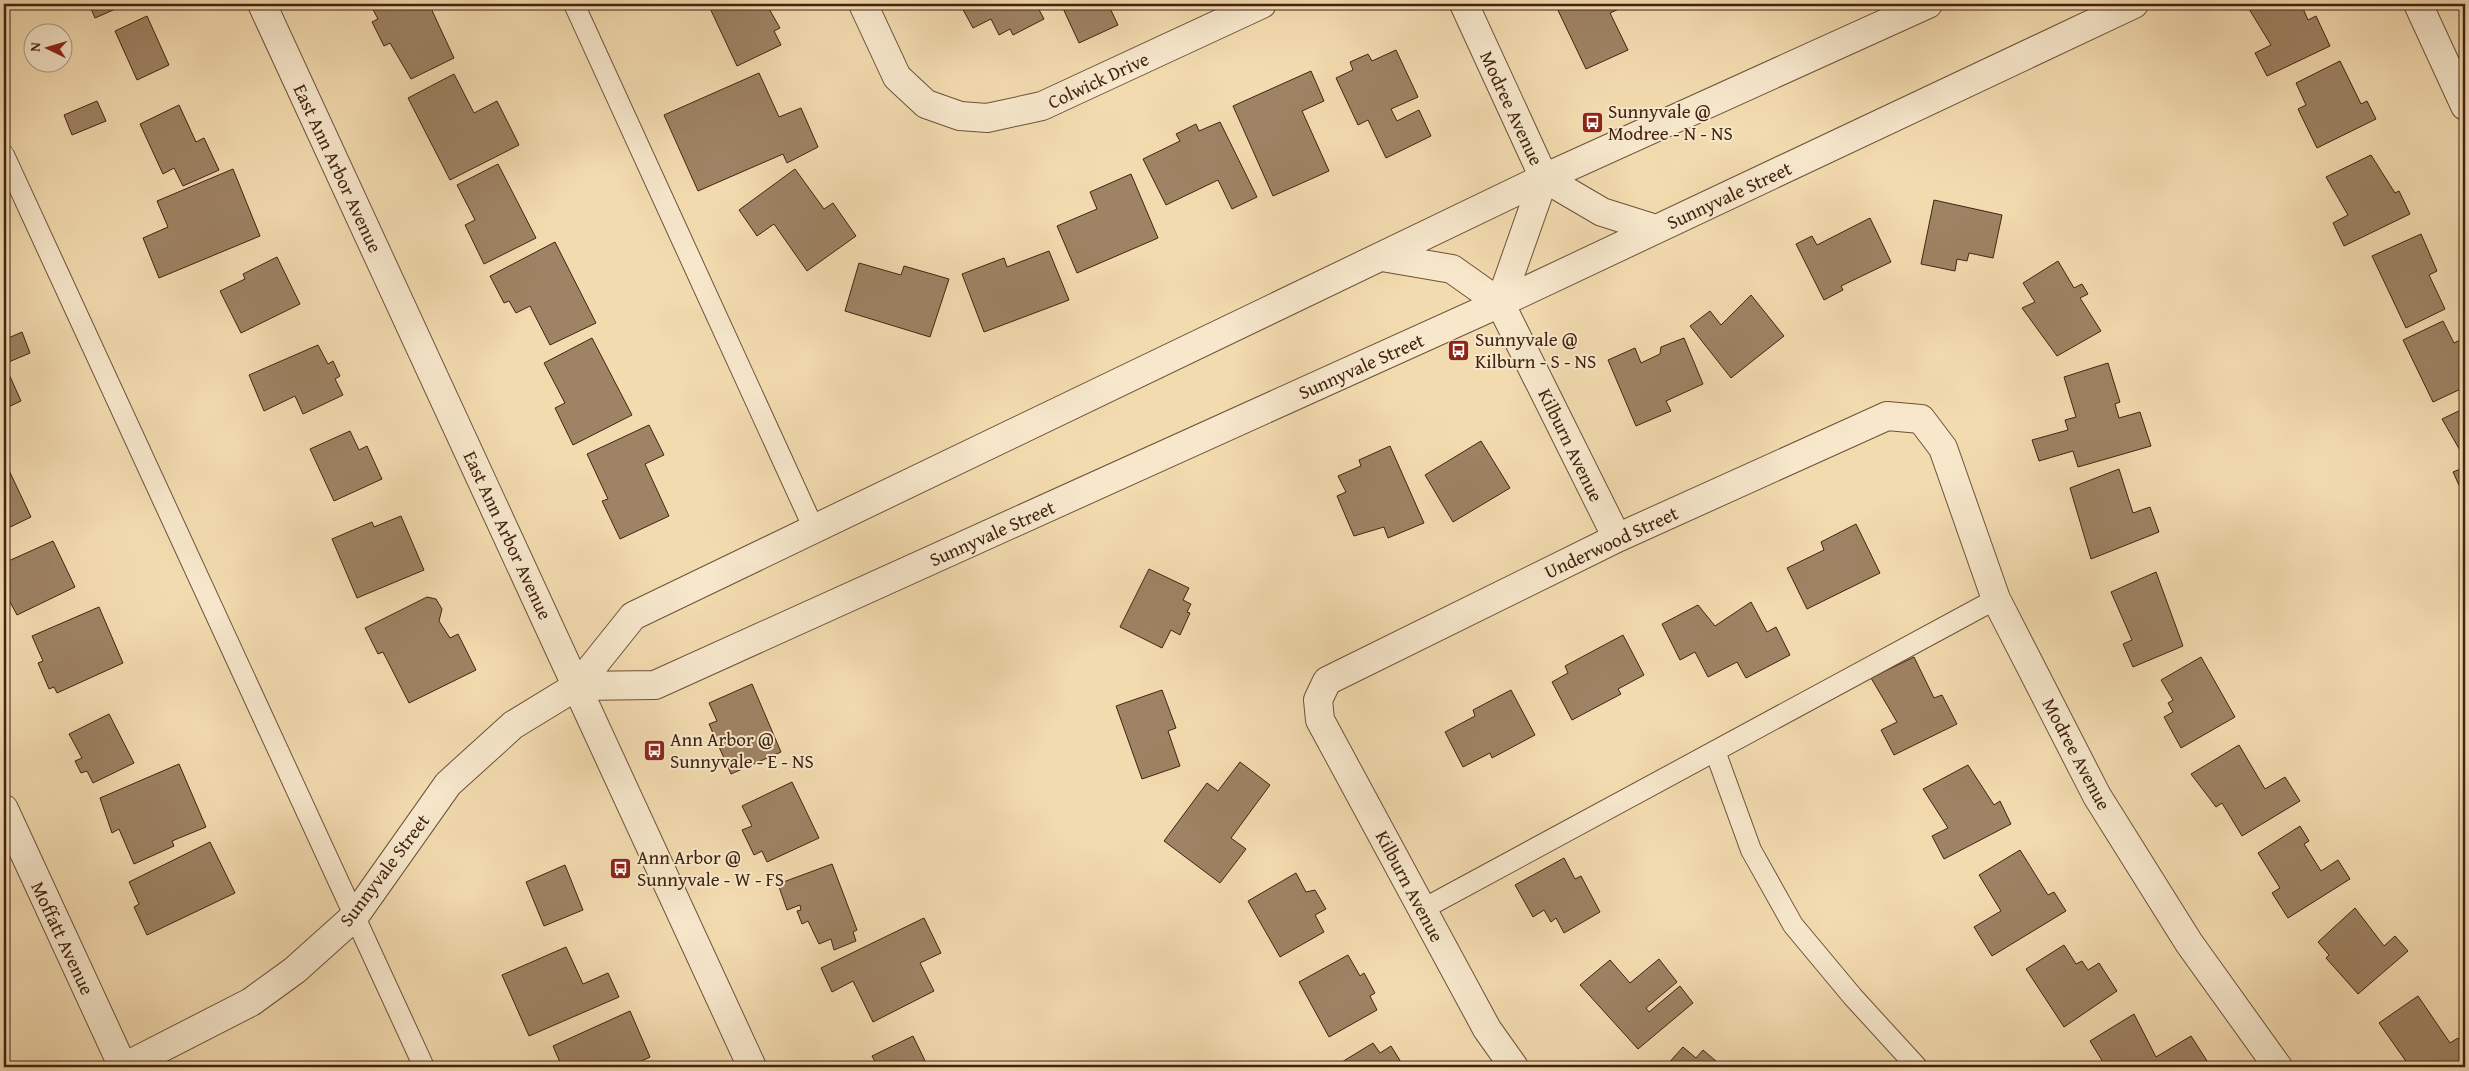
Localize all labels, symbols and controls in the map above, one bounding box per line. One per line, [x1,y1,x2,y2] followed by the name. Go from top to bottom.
[22,22,72,72] north arrow
[25,41,45,52] text: N
[1043,44,1153,116] street label: Colwick Drive
[1473,46,1551,170] street label: Modree Avenue
[287,79,389,257] street label: East Ann Arbor Avenue
[1608,97,1733,147] place label: Sunnyvale @ Modree - N - NS
[1580,110,1604,134] bus stop icon: Sunnyvale @ Modree - N - NS
[1662,154,1796,236] street label: Sunnyvale Street
[1475,325,1596,375] place label: Sunnyvale @ Kilburn - S - NS
[1294,326,1429,406] street label: Sunnyvale Street
[1447,338,1471,362] bus stop icon: Sunnyvale @ Kilburn - S - NS
[1531,384,1611,507] street label: Kilburn Avenue
[457,446,559,624] street label: East Ann Arbor Avenue
[925,493,1060,573] street label: Sunnyvale Street
[1539,499,1683,585] street label: Underwood Street
[2036,693,2118,815] street label: Modree Avenue
[670,725,814,775] place label: Ann Arbor @ Sunnyvale - E - NS
[642,738,666,762] bus stop icon: Ann Arbor @ Sunnyvale - E - NS
[332,807,436,932] street label: Sunnyvale Street
[1369,825,1451,947] street label: Kilburn Avenue
[637,843,784,893] place label: Ann Arbor @ Sunnyvale - W - FS
[609,856,633,880] bus stop icon: Ann Arbor @ Sunnyvale - W - FS
[24,877,102,999] street label: Moffatt Avenue

